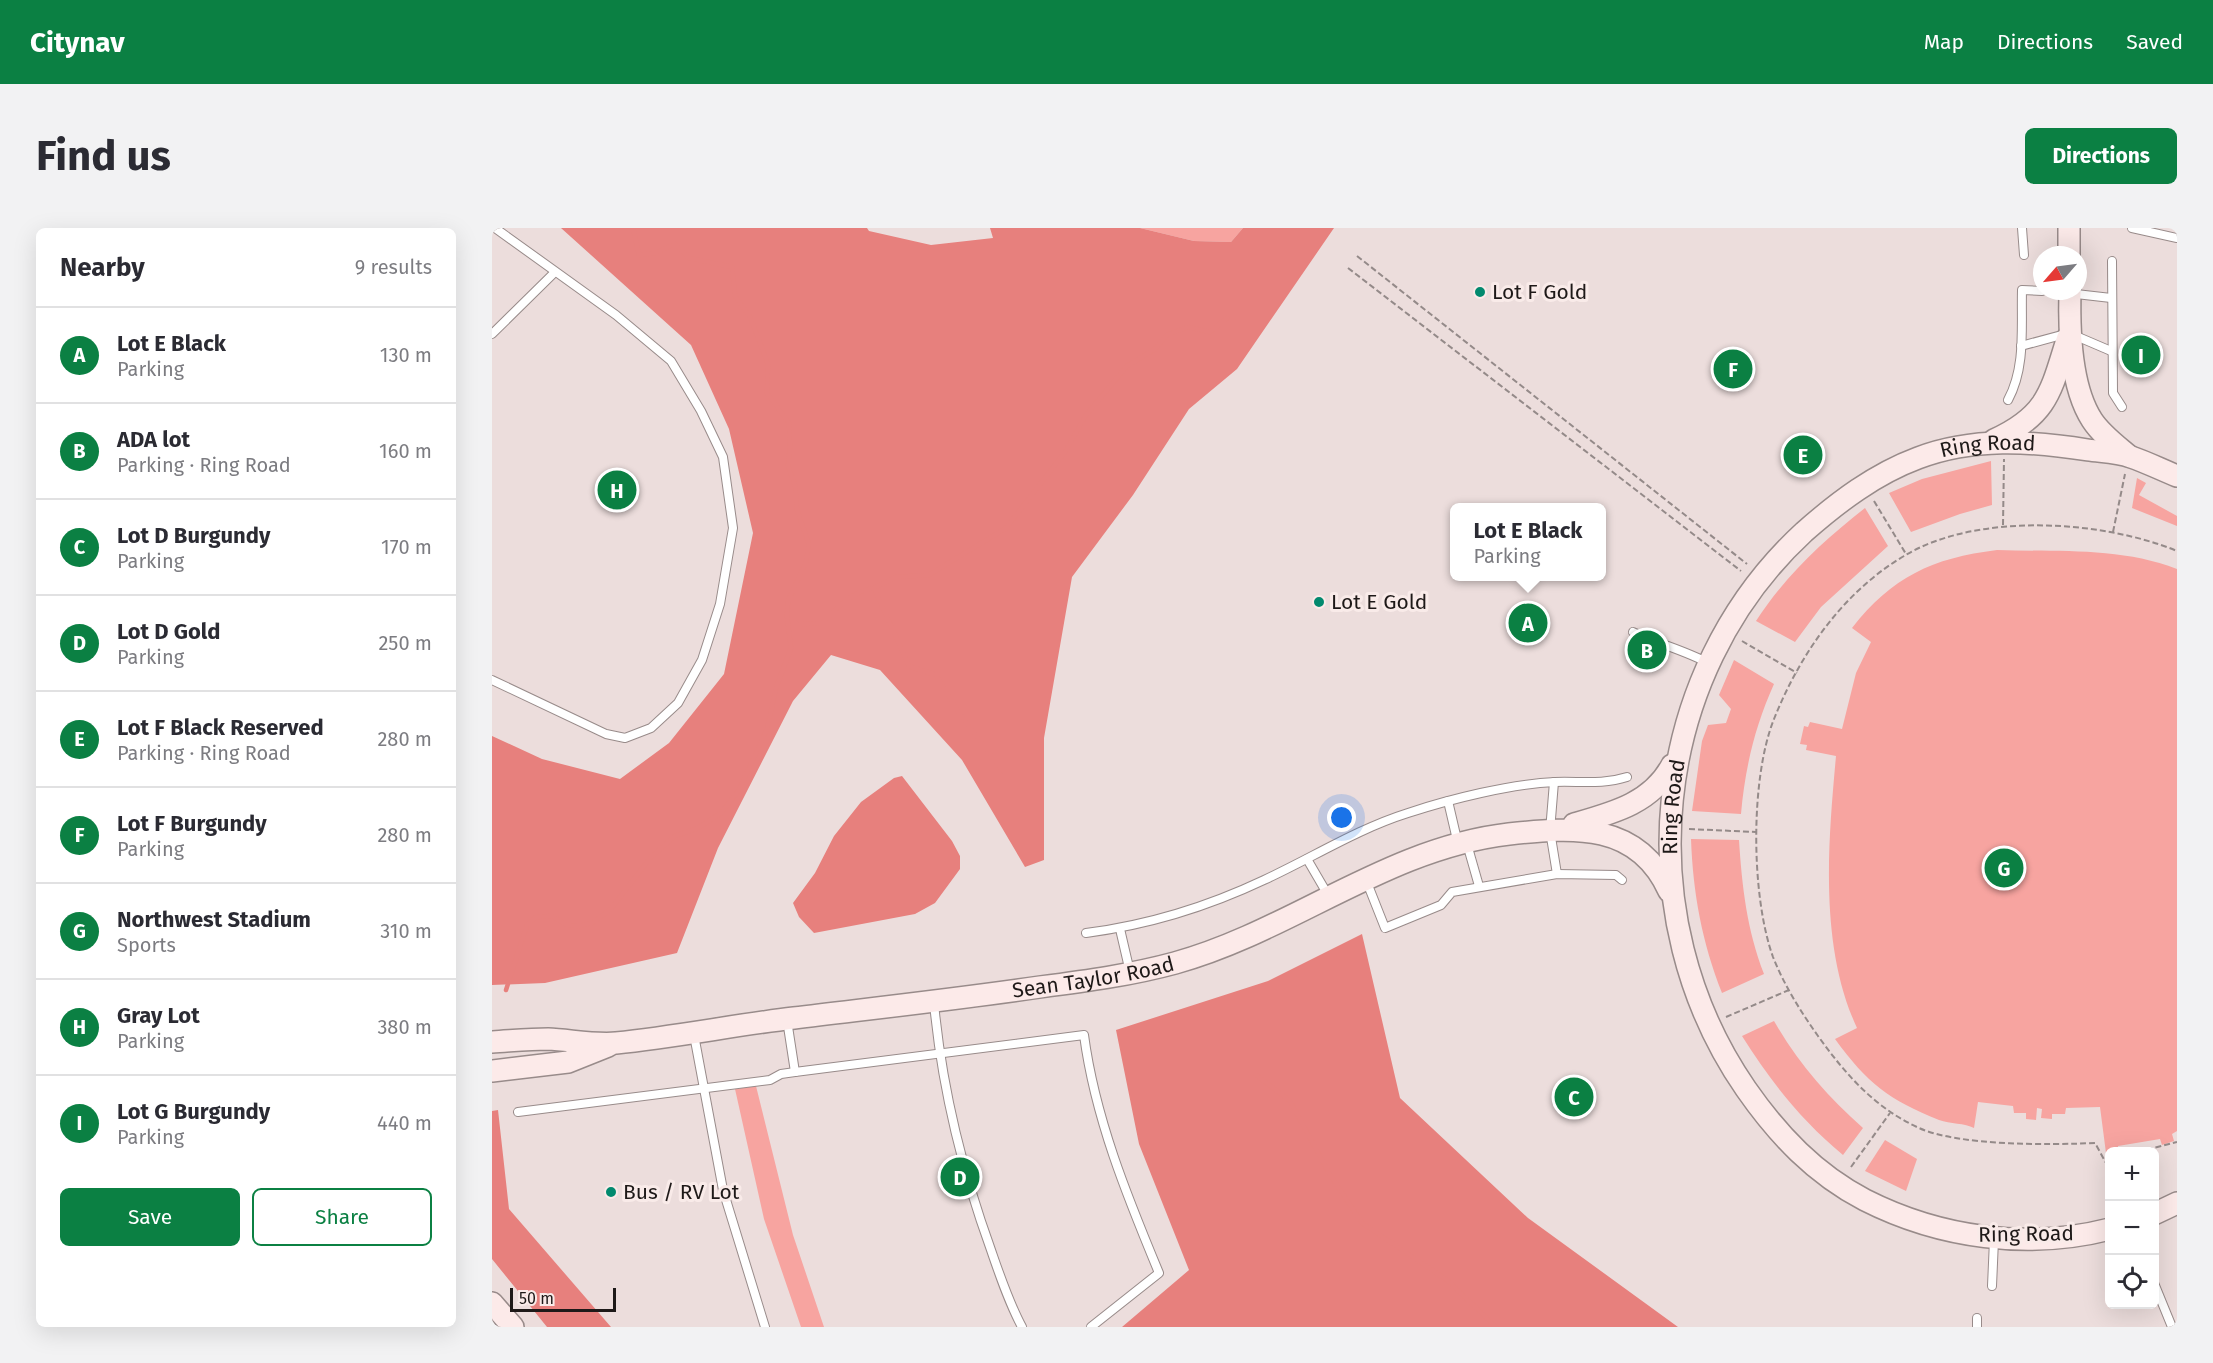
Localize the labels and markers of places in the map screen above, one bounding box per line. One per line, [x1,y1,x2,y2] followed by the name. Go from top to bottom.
[1492,279,1587,305] place label: Lot F Gold
[1473,285,1487,299] marker: Lot F Gold
[2122,332,2160,378] pin: I
[1714,346,1752,392] pin: F
[1784,432,1822,478] pin: E
[598,468,636,512] pin: H
[1331,589,1427,615] place label: Lot E Gold
[1312,595,1326,609] marker: Lot E Gold
[1508,600,1548,646] pin: A
[1628,628,1666,672] pin: B
[1984,846,2024,890] pin: G
[1554,1074,1594,1120] pin: C
[940,1154,980,1200] pin: D
[623,1179,740,1205] place label: Bus / RV Lot
[604,1185,618,1199] marker: Bus / RV Lot

